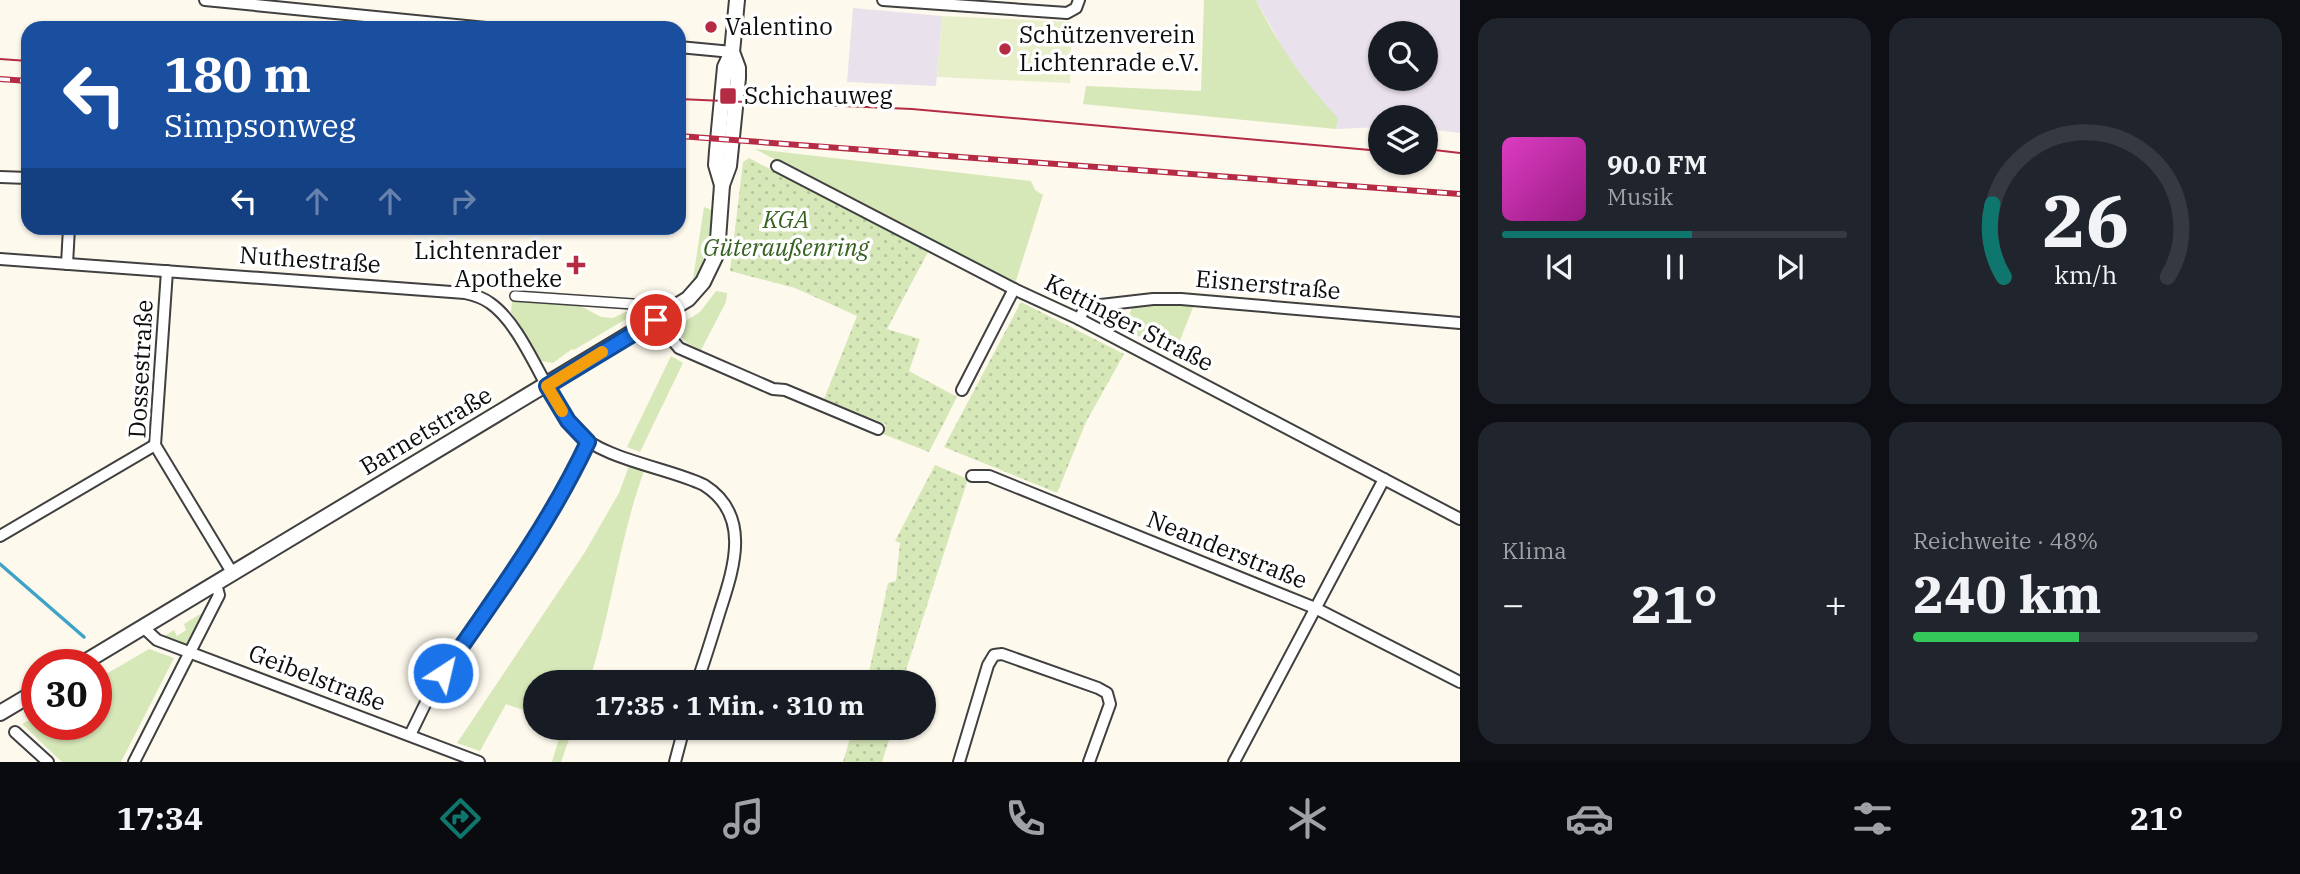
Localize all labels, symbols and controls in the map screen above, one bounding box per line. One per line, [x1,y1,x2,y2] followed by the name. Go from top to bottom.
[725,10,833,42] place label: Valentino
[1019,18,1199,78] place label: Schützenverein Lichtenrade e.V.
[703,19,719,35] marker: Valentino
[1368,21,1438,175] map controls
[1368,21,1438,91] button: search
[997,41,1013,57] marker: Schützenverein Lichtenrade e.V.
[164,42,311,105] text: 180 m
[49,49,140,140] icon: left
[744,79,893,111] place label: Schichauweg
[718,86,738,106] marker: Schichauweg
[164,104,356,146] text: Simpsonweg
[1368,105,1438,175] button: layers
[1607,147,1707,181] text: 90.0 FM
[2042,173,2129,268] text: 26
[1607,181,1673,211] text: Musik
[225,182,263,220] icon: left
[298,182,336,220] icon: ahead
[371,182,409,220] icon: ahead
[444,182,482,220] icon: right
[703,203,870,263] park label: KGA Güteraußenring
[414,234,562,294] place label: Lichtenrader Apotheke
[238,238,382,280] street label: Nuthestraße
[1541,248,1579,286] icon: previous
[1656,248,1694,286] icon: pause
[1771,248,1809,286] icon: next
[568,257,584,273] marker: Lichtenrader Apotheke
[2054,258,2117,291] text: km/h
[1194,262,1342,306] street label: Eisnerstraße
[1040,266,1219,378] street label: Kettinger Straße
[626,290,686,350] pin
[120,299,160,439] street label: Dossestraße
[637,301,675,339] icon: arrive
[354,378,497,482] street label: Barnetstraße
[1142,502,1312,596] street label: Neanderstraße
[1913,525,2098,555] text: Reichweite · 48%
[1502,535,1567,565] text: Klima
[1913,560,2102,627] text: 240 km
[1631,570,1718,637] text: 21°
[1502,579,1525,628] text: −
[1824,579,1847,628] text: +
[244,636,390,718] street label: Geibelstraße
[406,636,480,710] position arrow
[21,649,112,740] speed limit sign: 30
[595,688,864,722] text: 17:35 · 1 Min. · 310 m
[436,794,485,843] icon: directions
[719,794,768,843] icon: music
[1001,794,1050,843] icon: phone
[1283,794,1332,843] icon: climate
[1565,794,1614,843] icon: car
[1848,794,1897,843] icon: filters
[117,797,203,839] text: 17:34
[2130,797,2183,839] text: 21°

